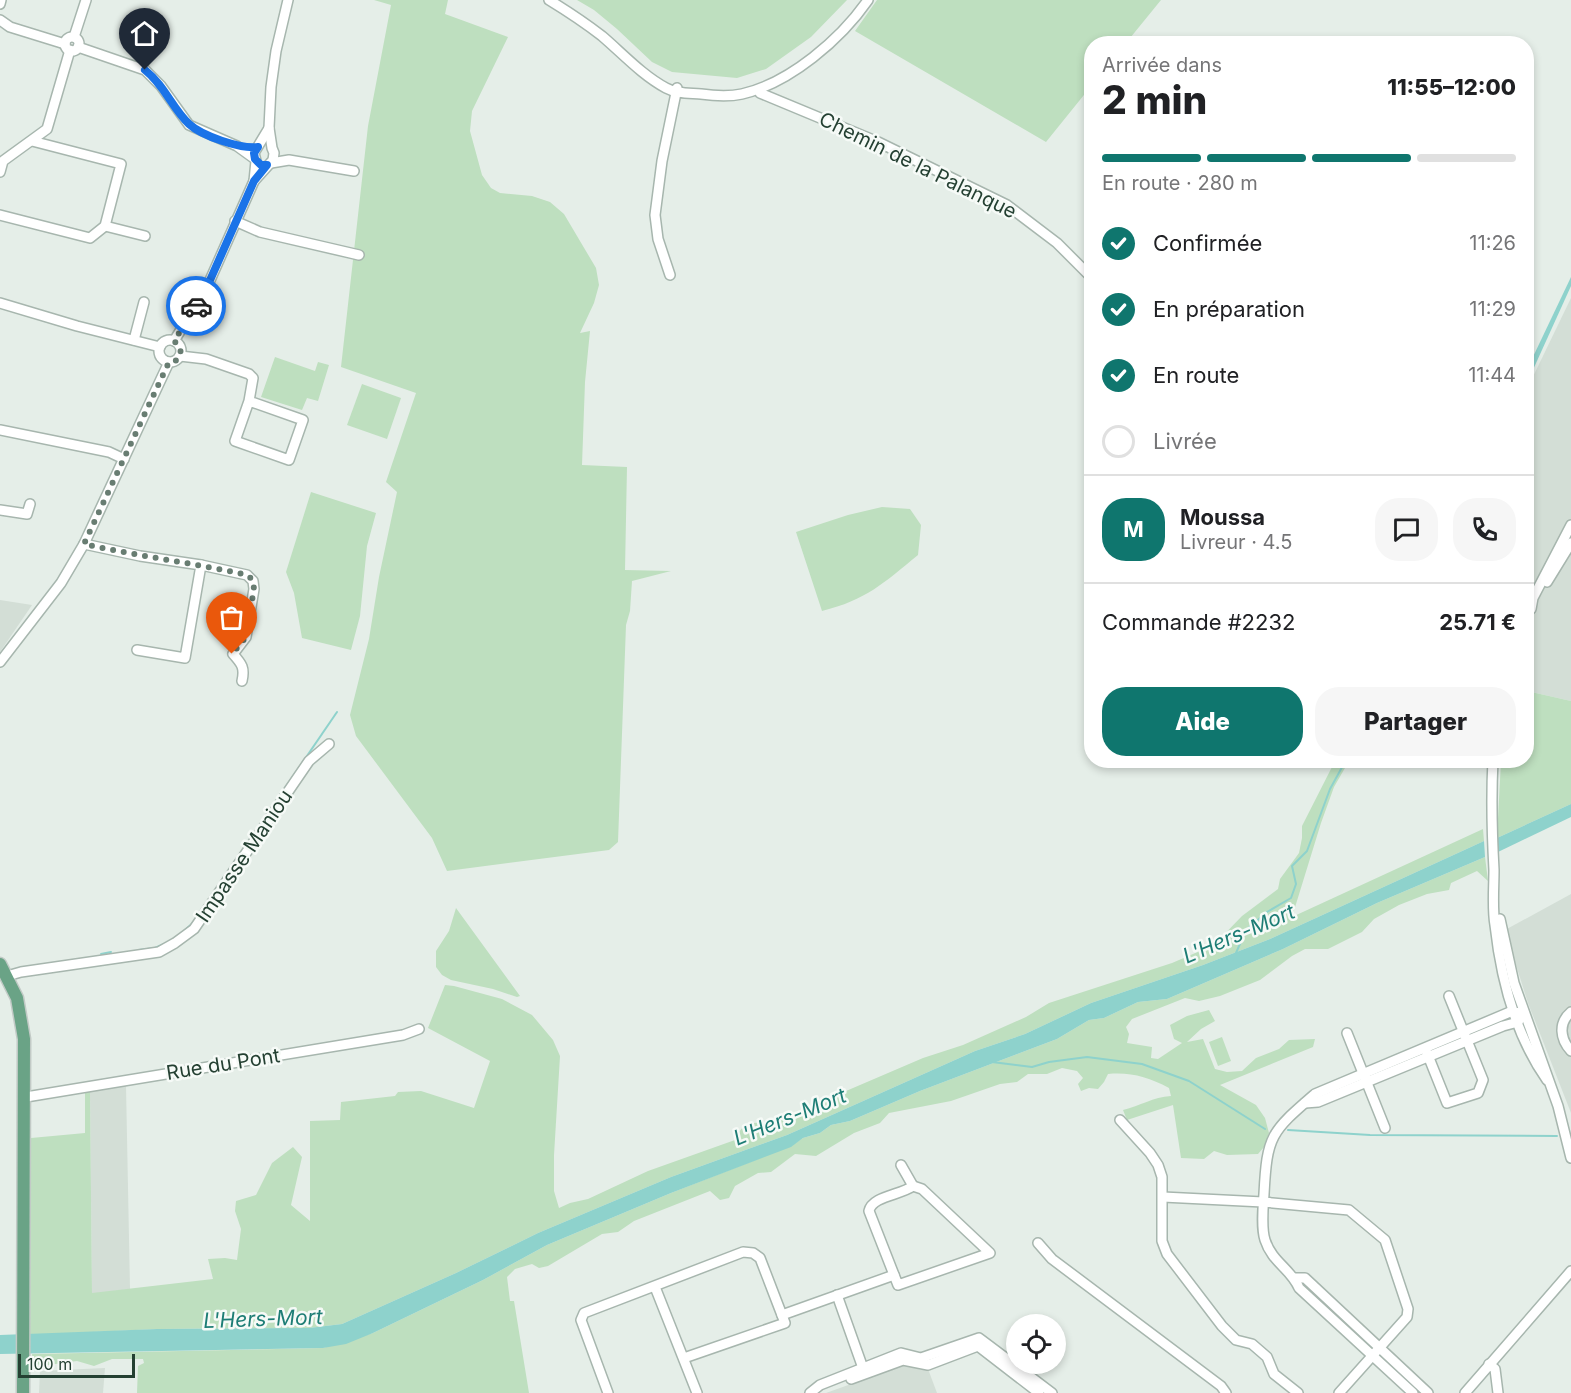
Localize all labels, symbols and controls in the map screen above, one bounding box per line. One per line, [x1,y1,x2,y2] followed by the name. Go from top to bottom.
[119,8,170,70] pin
[128,17,161,50] icon: home
[1102,53,1222,77] text: Arrivée dans
[1387,74,1516,100] text: 11:55–12:00
[1102,76,1207,123] text: 2 min
[815,107,1021,223] street label: Chemin de la Palanque
[1102,171,1258,195] text: En route · 280 m
[1102,227,1135,260] icon: check
[1153,230,1262,256] text: Confirmée
[1469,231,1516,255] text: 11:26
[166,276,226,336] courier
[180,290,213,323] icon: car
[1102,293,1135,326] icon: check
[1153,296,1305,322] text: En préparation
[1469,297,1516,321] text: 11:29
[1102,359,1135,392] icon: check
[1153,362,1239,388] text: En route
[1468,363,1516,387] text: 11:44
[1153,428,1217,454] text: Livrée
[1375,498,1438,561] button: chat
[1453,498,1516,561] button: phone
[1180,504,1265,530] text: Moussa
[1123,516,1144,542] text: M
[1180,530,1293,554] text: Livreur · 4.5
[206,592,257,654] pin
[215,601,248,634] icon: bag
[1102,609,1295,635] text: Commande #2232
[1439,609,1516,635] text: 25.71 €
[1102,687,1303,756] button: Aide
[1315,687,1516,756] button: Partager
[191,785,297,927] street label: Impasse Maniou
[1179,898,1300,968] water label: L'Hers-Mort
[164,1043,282,1085] street label: Rue du Pont
[730,1082,851,1150] water label: L'Hers-Mort
[203,1304,324,1333] water label: L'Hers-Mort
[1006,1314,1066,1374] map controls
[1006,1314,1066,1374] button: locate
[18,1351,135,1378] scale bar
[27,1354,72,1374] text: 100 m

